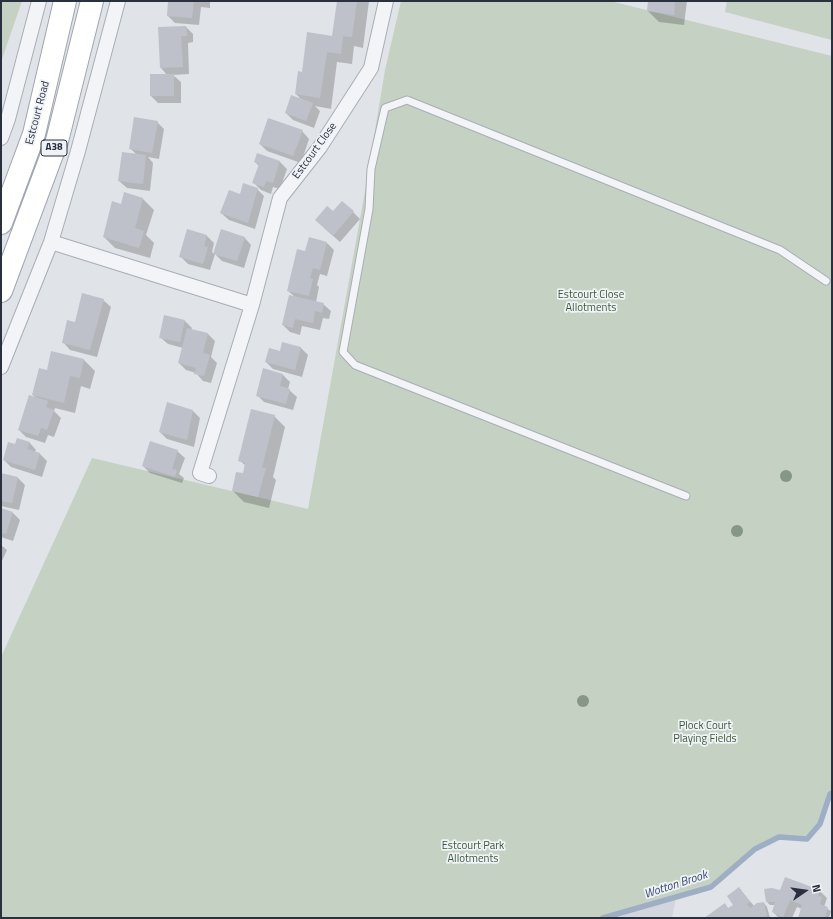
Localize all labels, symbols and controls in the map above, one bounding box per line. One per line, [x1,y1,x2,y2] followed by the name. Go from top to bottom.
[23,80,53,146] street label: Estcourt Road
[290,120,340,182] street label: Estcourt Close
[41,140,67,156] road number: A38
[558,288,624,314] park label: Estcourt Close Allotments
[673,719,737,745] park label: Plock Court Playing Fields
[442,839,504,865] park label: Estcourt Park Allotments
[643,868,709,902] water label: Wotton Brook
[785,871,825,911] north arrow
[808,883,825,894] text: N

